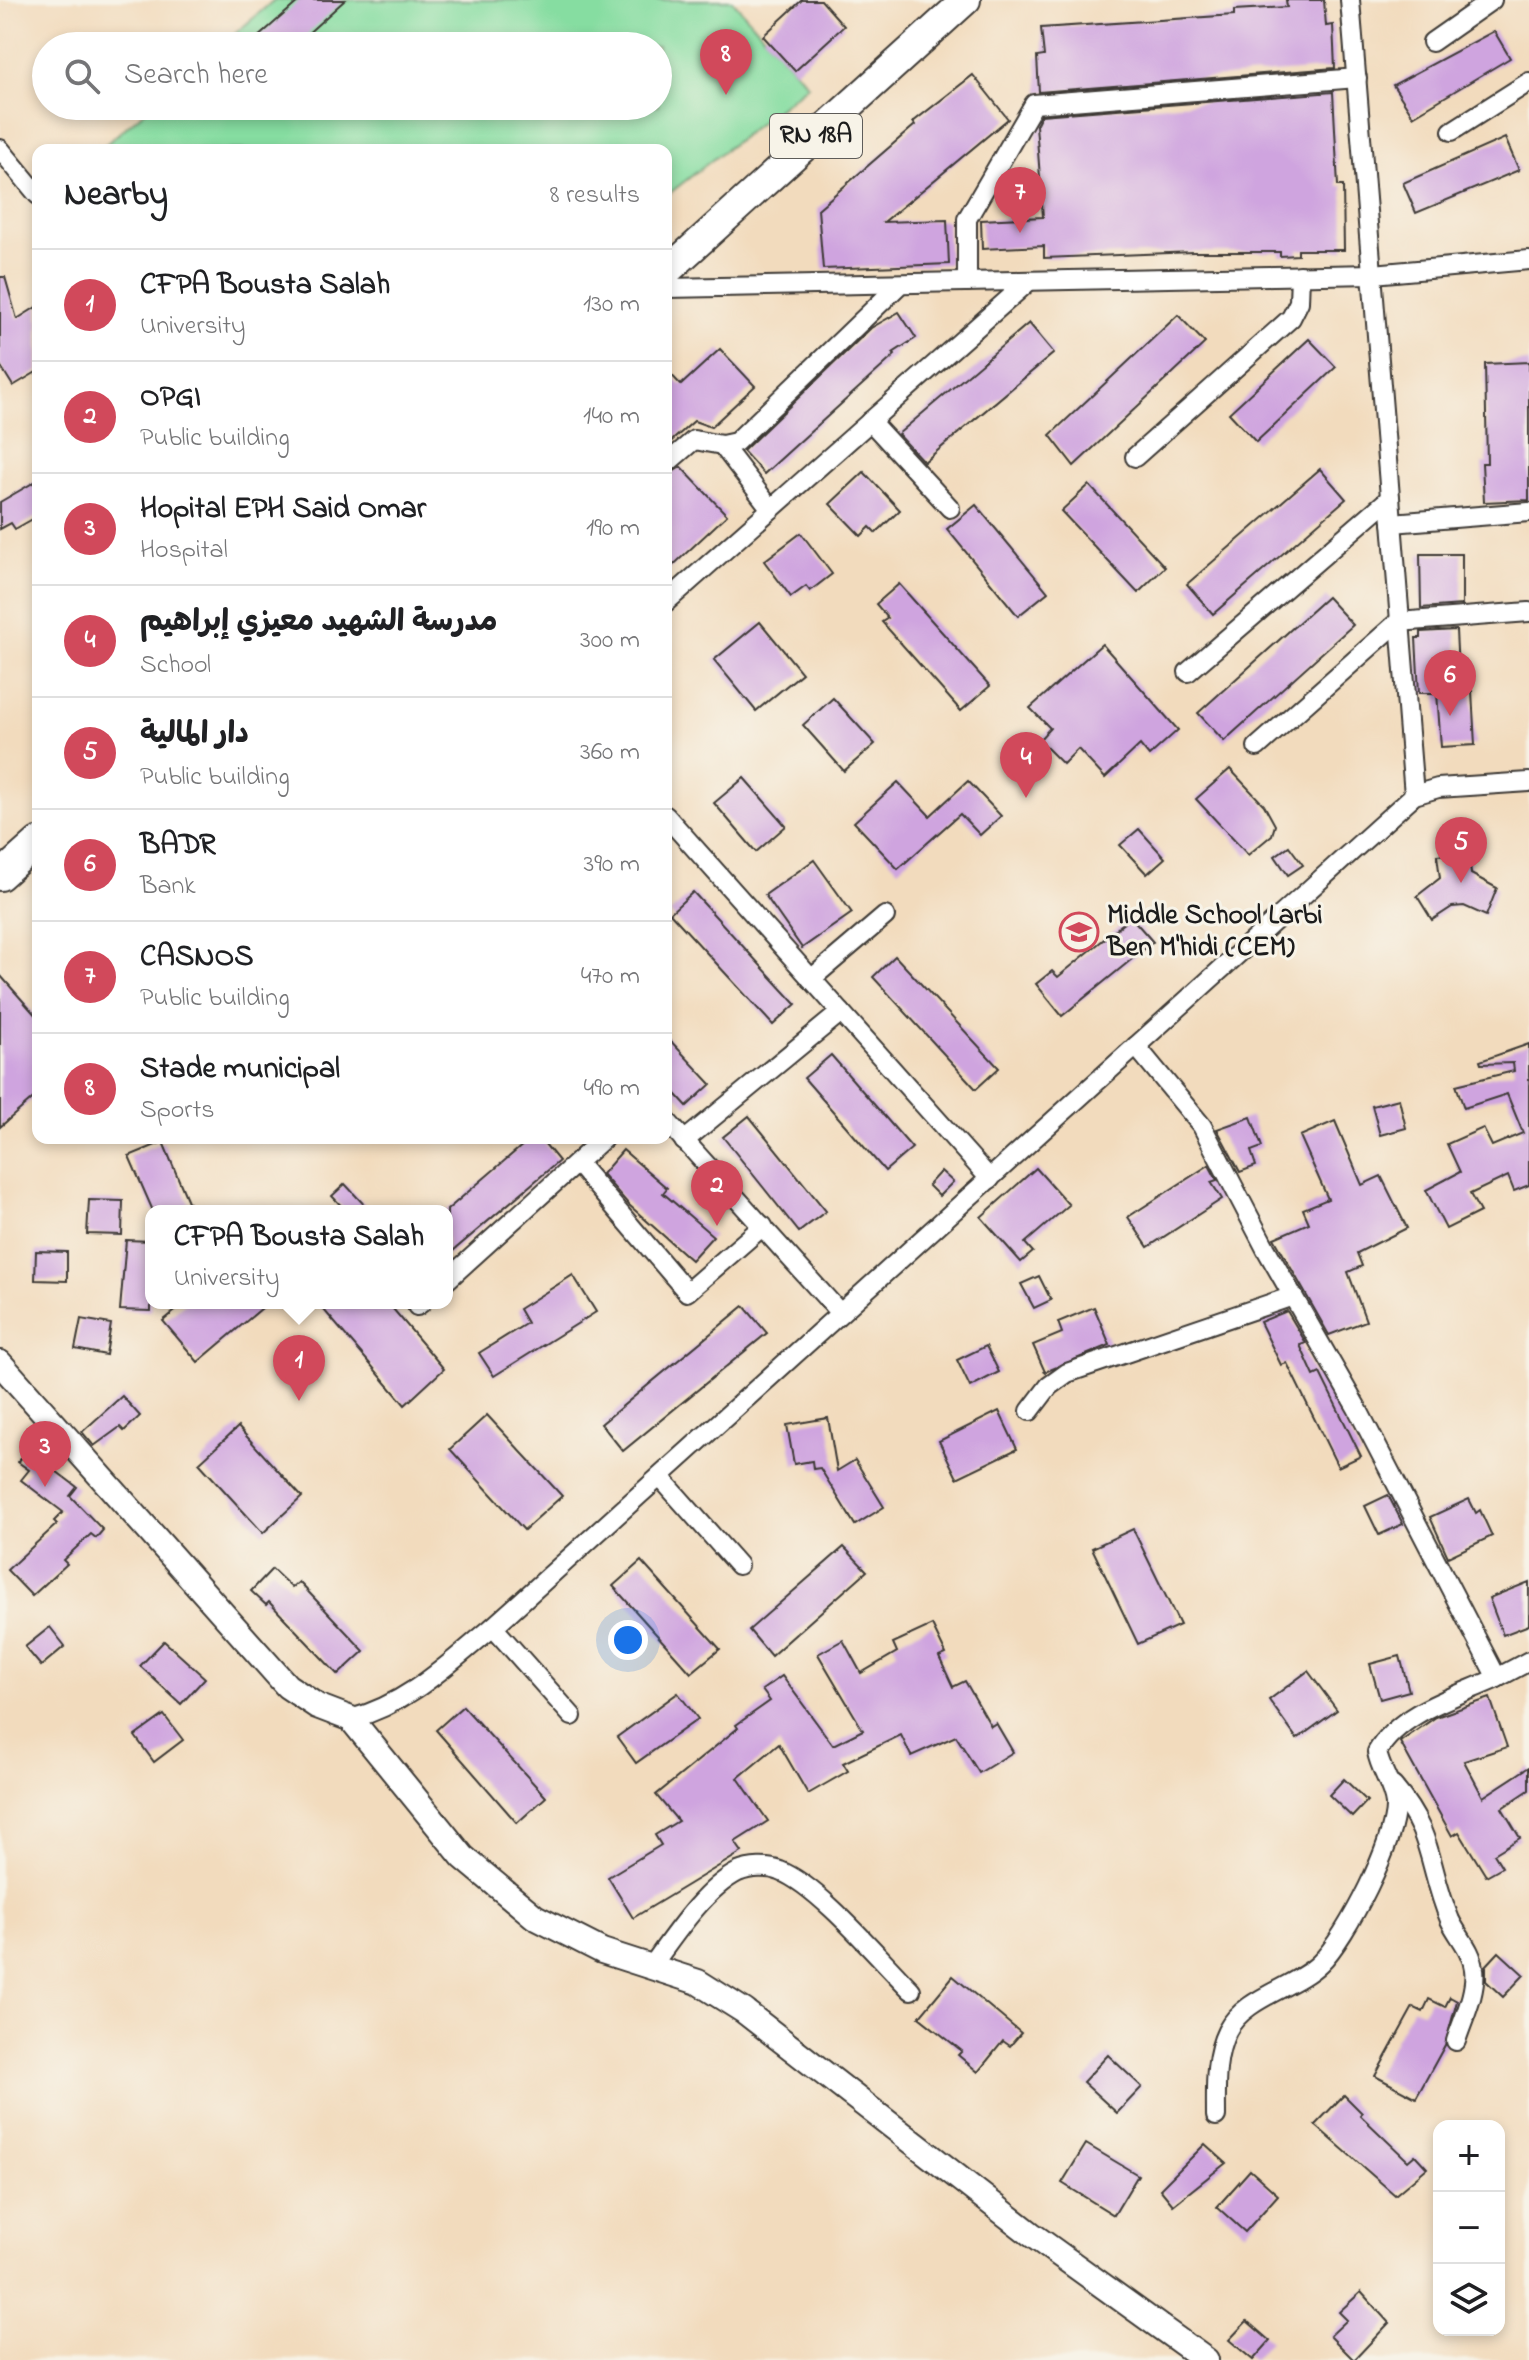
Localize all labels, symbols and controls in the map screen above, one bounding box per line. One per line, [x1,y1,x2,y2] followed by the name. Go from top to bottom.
[700,29,752,95] pin: 8
[32,32,672,120] search box
[60,54,104,98] icon: search
[124,54,268,98] text: Search here
[770,114,862,158] road number: RN 18A
[994,167,1046,233] pin: 7
[64,171,168,221] text: Nearby
[550,177,640,215] text: 8 results
[140,264,390,308] text: CFPA Bousta Salah
[86,286,94,324] text: 1
[583,286,640,324] text: 130 m
[140,308,246,346] text: University
[140,376,201,420] text: OPGI
[84,398,96,436] text: 2
[583,398,640,436] text: 140 m
[140,420,290,458] text: Public building
[140,488,426,532] text: Hopital EPH Said Omar
[85,510,95,548] text: 3
[586,510,640,548] text: 190 m
[140,532,228,570] text: Hospital
[140,601,497,645] text: مدرسة الشهيد معيزي إبراهيم
[85,622,95,660] text: 4
[580,622,640,660] text: 300 m
[140,647,211,685] text: School
[1424,650,1476,716] pin: 6
[140,713,249,757] text: دار المالية
[1000,732,1052,798] pin: 4
[83,734,97,772] text: 5
[580,734,640,772] text: 360 m
[140,759,290,797] text: Public building
[1435,817,1487,883] pin: 5
[140,824,215,868] text: BADR
[84,846,96,884] text: 6
[584,846,640,884] text: 390 m
[140,868,196,906] text: Bank
[1105,896,1322,969] place label: Middle School Larbi Ben M'hidi (CEM)
[1058,911,1100,953] school or university icon: Middle School Larbi Ben M'hidi (CEM)
[140,936,253,980] text: CASNOS
[85,958,95,996] text: 7
[581,958,640,996] text: 470 m
[140,980,290,1018] text: Public building
[140,1048,340,1092] text: Stade municipal
[85,1070,95,1108] text: 8
[584,1070,640,1108] text: 490 m
[140,1092,214,1130] text: Sports
[691,1160,743,1226] pin: 2
[145,1205,453,1309] popup
[174,1216,424,1260] text: CFPA Bousta Salah
[174,1260,279,1298] text: University
[273,1335,325,1401] pin: 1
[19,1421,71,1487] pin: 3
[608,1620,648,1660] your location
[1433,2120,1505,2336] map controls
[1433,2120,1505,2192] button: +
[1433,2192,1505,2264] button: −
[1433,2264,1505,2336] button: layers

